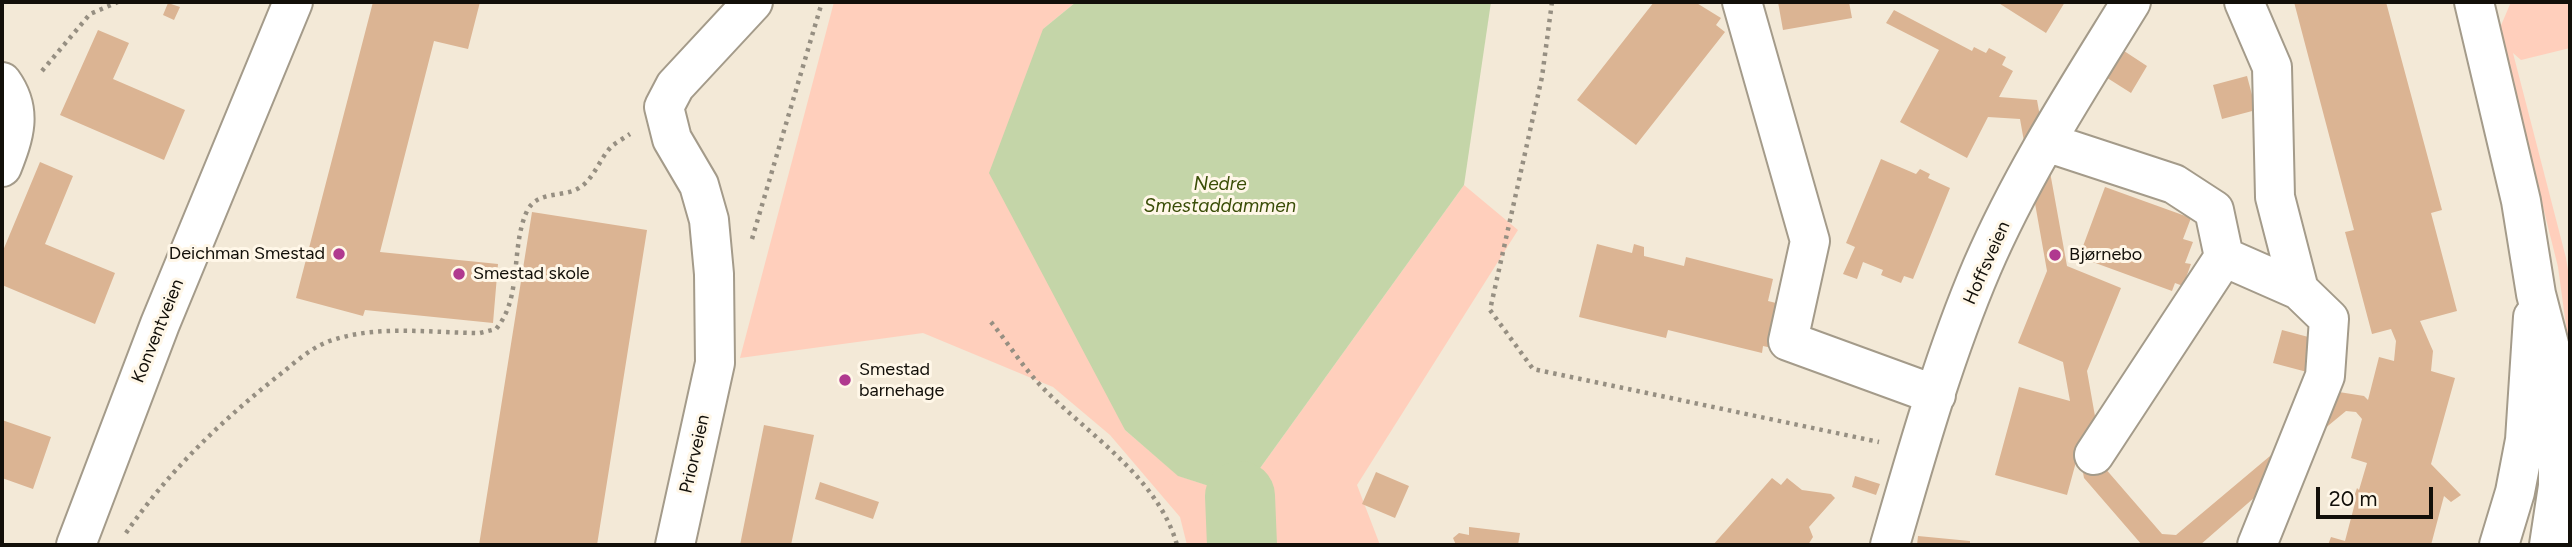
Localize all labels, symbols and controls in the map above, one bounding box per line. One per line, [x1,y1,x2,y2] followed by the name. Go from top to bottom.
[1144,173,1296,217] water label: Nedre Smestaddammen
[1959,218,2015,308] street label: Hoffsveien
[169,243,325,265] place label: Deichman Smestad
[2069,244,2142,266] place label: Bjørnebo
[331,246,347,262] marker: Deichman Smestad
[2047,247,2063,263] marker: Bjørnebo
[473,263,590,285] place label: Smestad skole
[451,266,467,282] marker: Smestad skole
[127,276,189,386] street label: Konventveien
[859,359,944,402] place label: Smestad barnehage
[837,372,853,388] marker: Smestad barnehage
[675,413,715,495] street label: Priorveien
[2320,474,2437,518] scale bar
[2329,486,2377,511] text: 20 m

